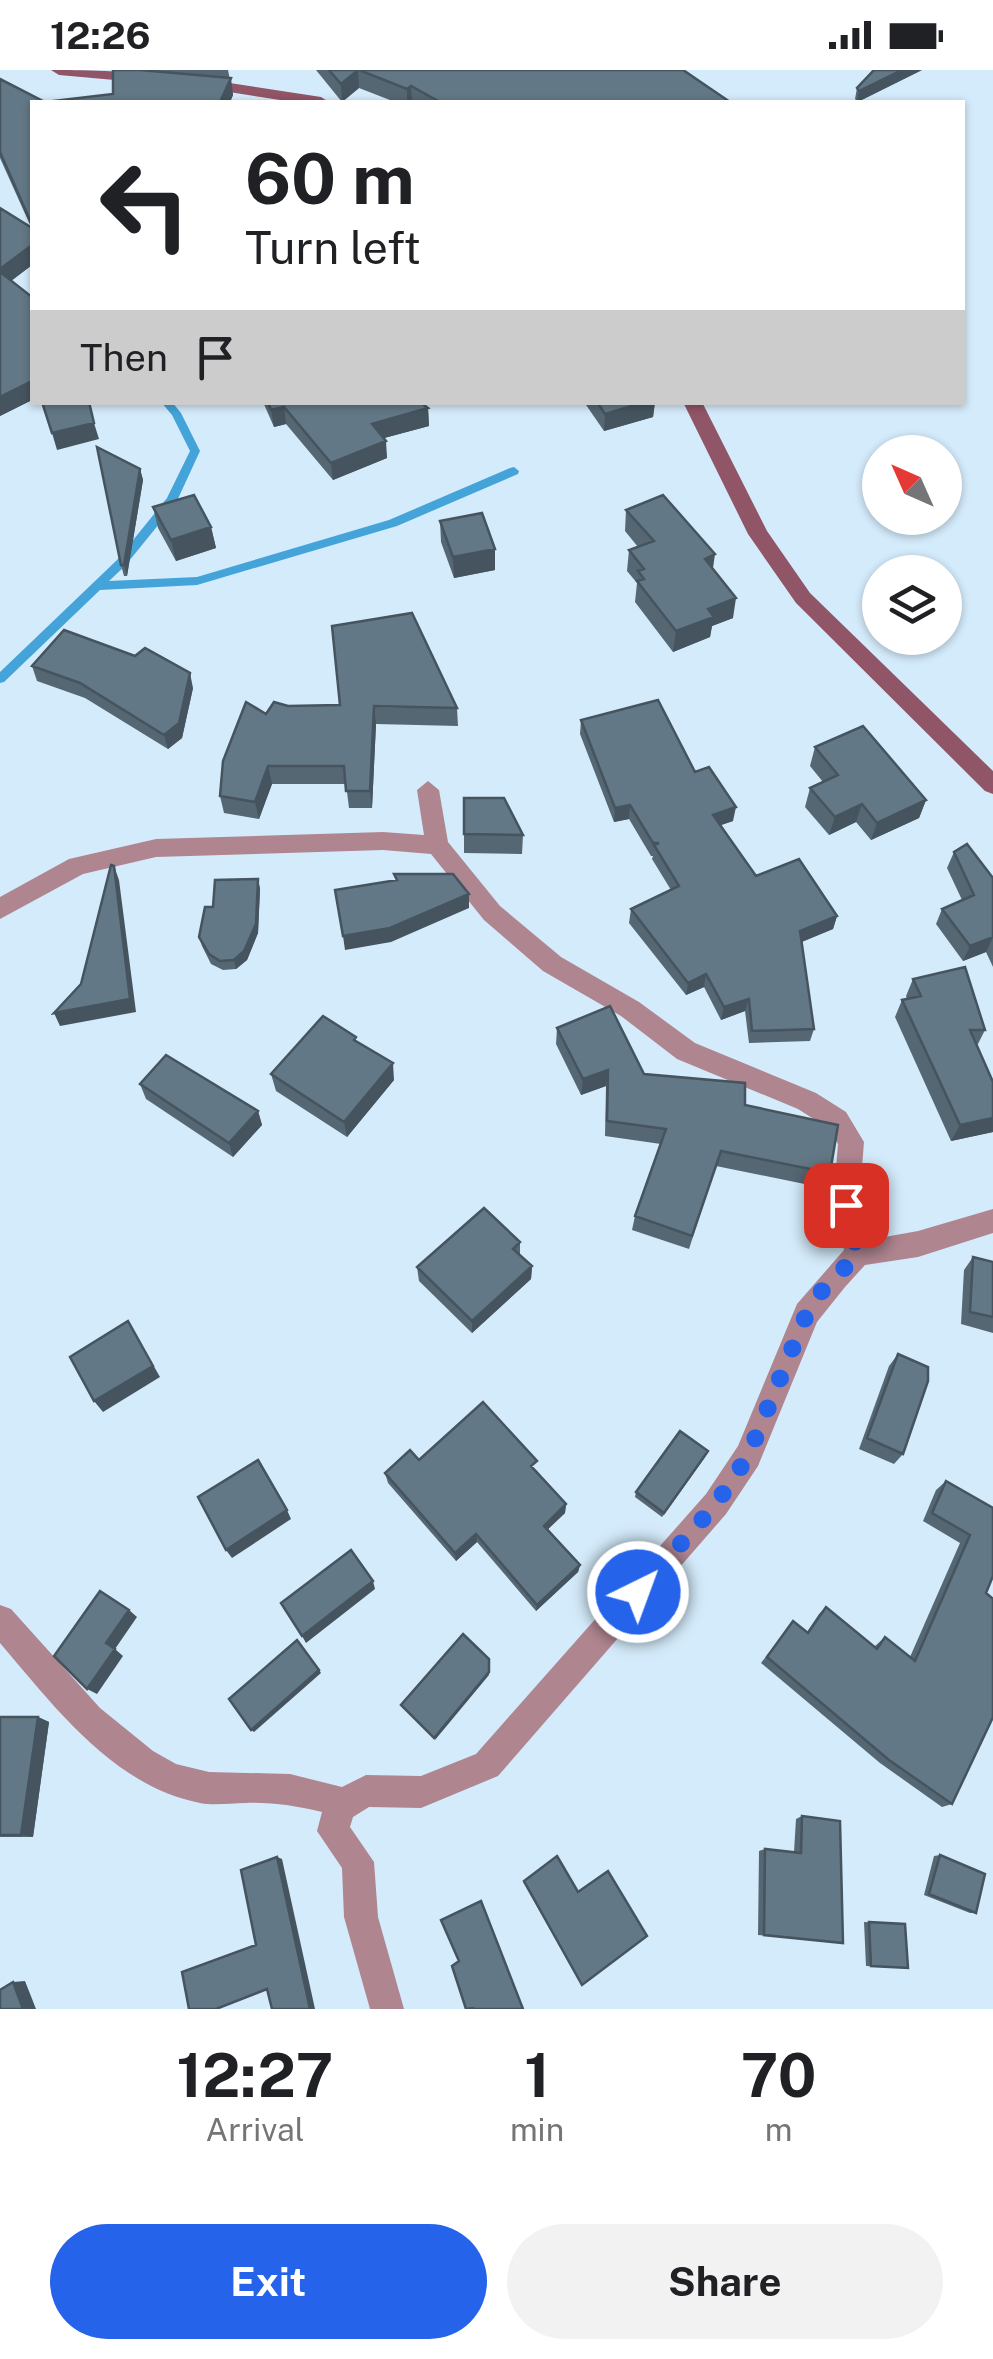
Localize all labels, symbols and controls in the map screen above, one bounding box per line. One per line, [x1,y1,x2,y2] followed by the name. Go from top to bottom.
[50,13,151,58] text: 12:26
[245,137,415,220] text: 60 m
[80,140,210,270] icon: left
[245,221,421,274] text: Turn left
[188,330,243,385] icon: arrive
[80,335,168,380] text: Then
[862,435,962,535] north arrow
[862,435,962,655] map controls
[862,555,962,655] button: layers
[804,1163,889,1248] pin
[819,1178,874,1233] icon: arrive
[586,1540,690,1644] position arrow
[177,2040,333,2111] text: 12:27
[524,2040,550,2111] text: 1
[741,2040,816,2111] text: 70
[206,2111,304,2148] text: Arrival
[510,2111,564,2148] text: min
[765,2111,792,2148] text: m
[50,2224,487,2339] button: Exit
[507,2224,943,2339] button: Share

